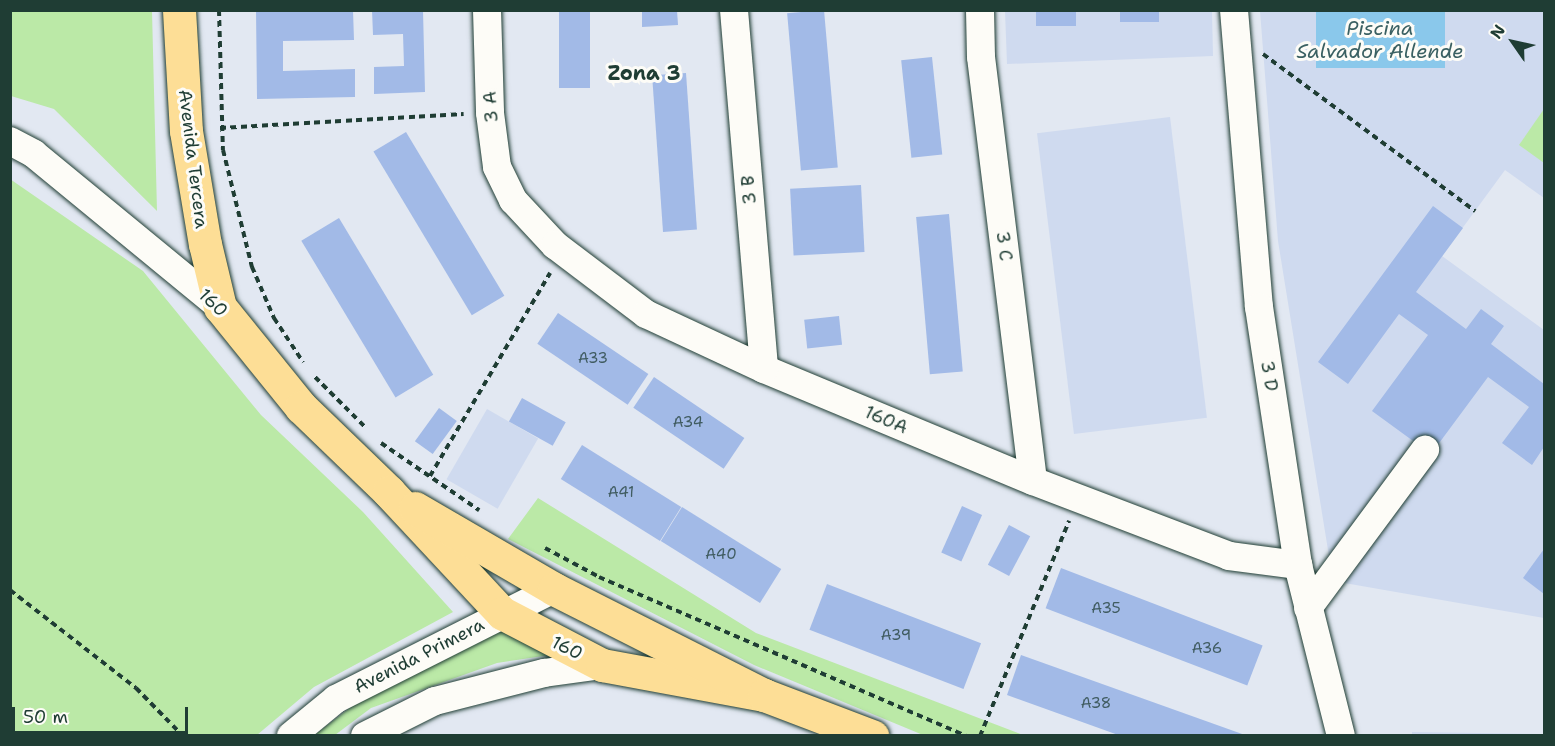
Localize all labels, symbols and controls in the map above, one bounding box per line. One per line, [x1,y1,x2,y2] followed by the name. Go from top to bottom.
[1483,12,1543,72] north arrow
[1296,17,1464,64] water label: Piscina Salvador Allende
[1485,21,1510,43] text: N
[607,61,681,85] district label: Zona 3
[174,88,212,230] street label: Avenida Tercera
[479,90,503,124] street label: 3 A
[737,174,761,206] street label: 3 B
[991,230,1017,262] street label: 3 C
[194,284,232,322] street label: 160
[578,350,608,368] house number: A33
[1256,359,1282,393] street label: 3 D
[861,401,911,439] street label: 160A
[673,414,703,432] house number: A34
[608,484,634,502] house number: A41
[705,546,737,564] house number: A40
[1091,600,1121,618] house number: A35
[350,614,488,698] street label: Avenida Primera
[881,627,911,645] house number: A39
[548,631,586,665] street label: 160
[1192,640,1222,658] house number: A36
[15,695,190,733] scale bar
[1081,695,1111,713] house number: A38
[23,705,68,729] text: 50 m

